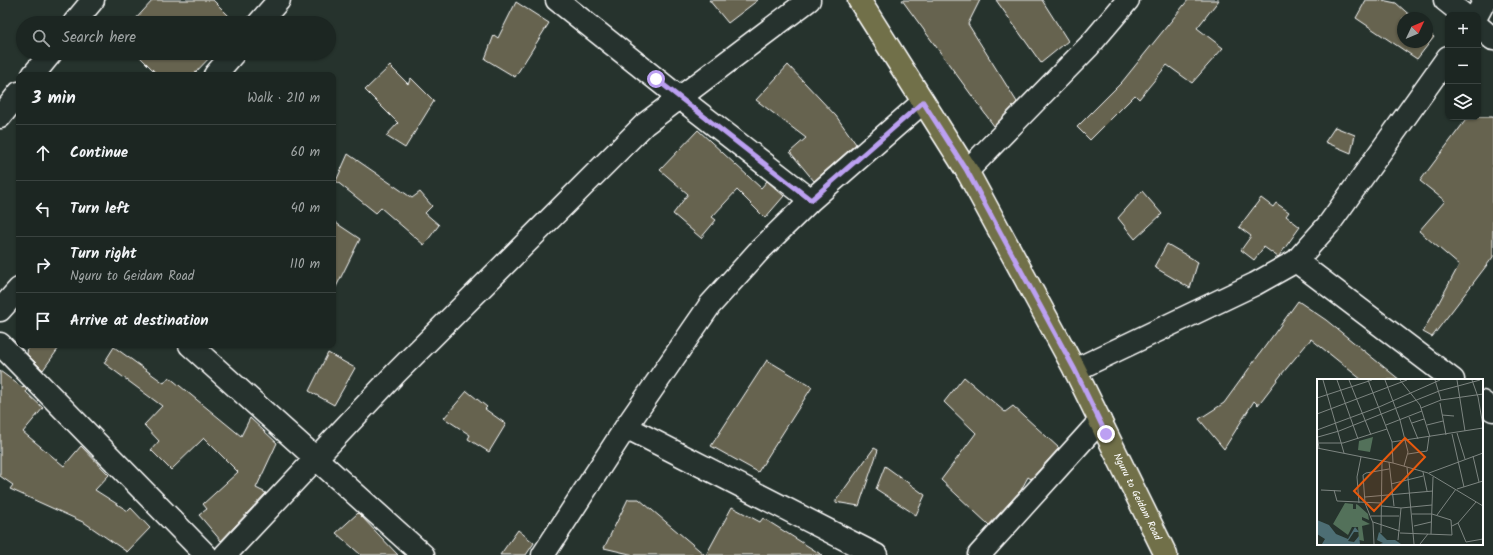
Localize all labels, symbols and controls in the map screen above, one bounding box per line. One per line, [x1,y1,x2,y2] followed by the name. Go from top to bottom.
[1397,12,1433,48] north arrow
[1445,12,1481,120] map controls
[1445,12,1481,48] button: +
[16,16,336,60] search box
[62,26,136,50] text: Search here
[30,27,52,49] icon: search
[1445,48,1481,84] button: −
[647,70,665,88] route start
[1445,84,1481,120] button: layers
[32,85,76,112] text: 3 min
[247,88,320,109] text: Walk · 210 m
[70,141,128,165] text: Continue
[32,142,54,164] icon: ahead
[291,142,320,163] text: 60 m
[70,197,130,221] text: Turn left
[32,198,54,220] icon: left
[291,198,320,219] text: 40 m
[70,242,137,266] text: Turn right
[32,254,54,276] icon: right
[290,254,320,275] text: 110 m
[70,266,194,287] text: Nguru to Geidam Road
[70,309,209,333] text: Arrive at destination
[32,310,54,332] icon: arrive
[1317,379,1483,545] inset map
[1097,425,1115,443] route end
[1109,450,1166,544] street label: Nguru to Geidam Road

